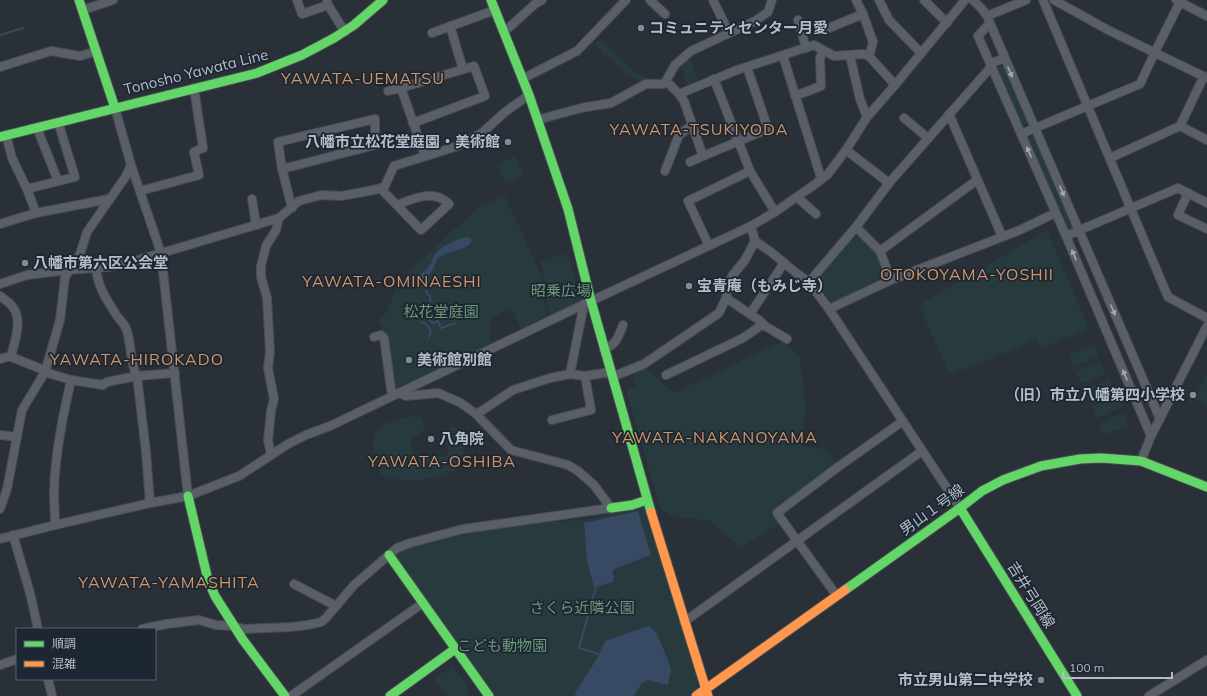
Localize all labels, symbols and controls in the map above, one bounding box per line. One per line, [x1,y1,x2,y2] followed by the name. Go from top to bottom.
[649,18,828,37] place label: コミュニティセンター月愛
[636,23,646,33] marker: コミュニティセンター月愛
[122,44,270,99] street label: Tonosho Yawata Line
[1008,66,1014,78] one-way arrow
[280,68,445,88] district label: YAWATA-UEMATSU
[608,119,789,139] district label: YAWATA-TSUKIYODA
[305,132,500,151] place label: 八幡市立松花堂庭園・美術館
[503,137,513,147] marker: 八幡市立松花堂庭園・美術館
[1026,146,1032,157] one-way arrow
[1059,186,1065,198] one-way arrow
[1071,249,1077,260] one-way arrow
[33,253,168,272] place label: 八幡市第六区公会堂
[20,258,30,268] marker: 八幡市第六区公会堂
[880,264,1054,284] district label: OTOKOYAMA-YOSHII
[301,271,482,291] district label: YAWATA-OMINAESHI
[697,276,832,295] place label: 宝青庵（もみじ寺）
[531,281,591,300] park label: 昭乗広場
[684,281,694,291] marker: 宝青庵（もみじ寺）
[403,302,479,321] park label: 松花堂庭園
[1110,305,1116,316] one-way arrow
[49,349,224,369] district label: YAWATA-HIROKADO
[417,350,492,369] place label: 美術館別館
[404,355,414,365] marker: 美術館別館
[1121,368,1127,380] one-way arrow
[1005,385,1185,404] place label: （旧）市立八幡第四小学校
[1188,390,1198,400] marker: （旧）市立八幡第四小学校
[611,427,818,447] district label: YAWATA-NAKANOYAMA
[439,429,484,448] place label: 八角院
[426,434,436,444] marker: 八角院
[367,451,516,471] district label: YAWATA-OSHIBA
[896,480,968,539] street label: 男山１号線
[1003,558,1059,632] street label: 吉井弓岡線
[77,572,260,592] district label: YAWATA-YAMASHITA
[529,598,635,617] park label: さくら近隣公園
[16,628,156,680] legend
[52,636,76,651] text: 順調
[457,636,547,655] park label: こども動物園
[1063,654,1172,680] scale bar
[52,656,76,671] text: 混雑
[1069,660,1104,675] text: 100 m
[898,670,1033,689] place label: 市立男山第二中学校
[1036,675,1046,685] marker: 市立男山第二中学校

